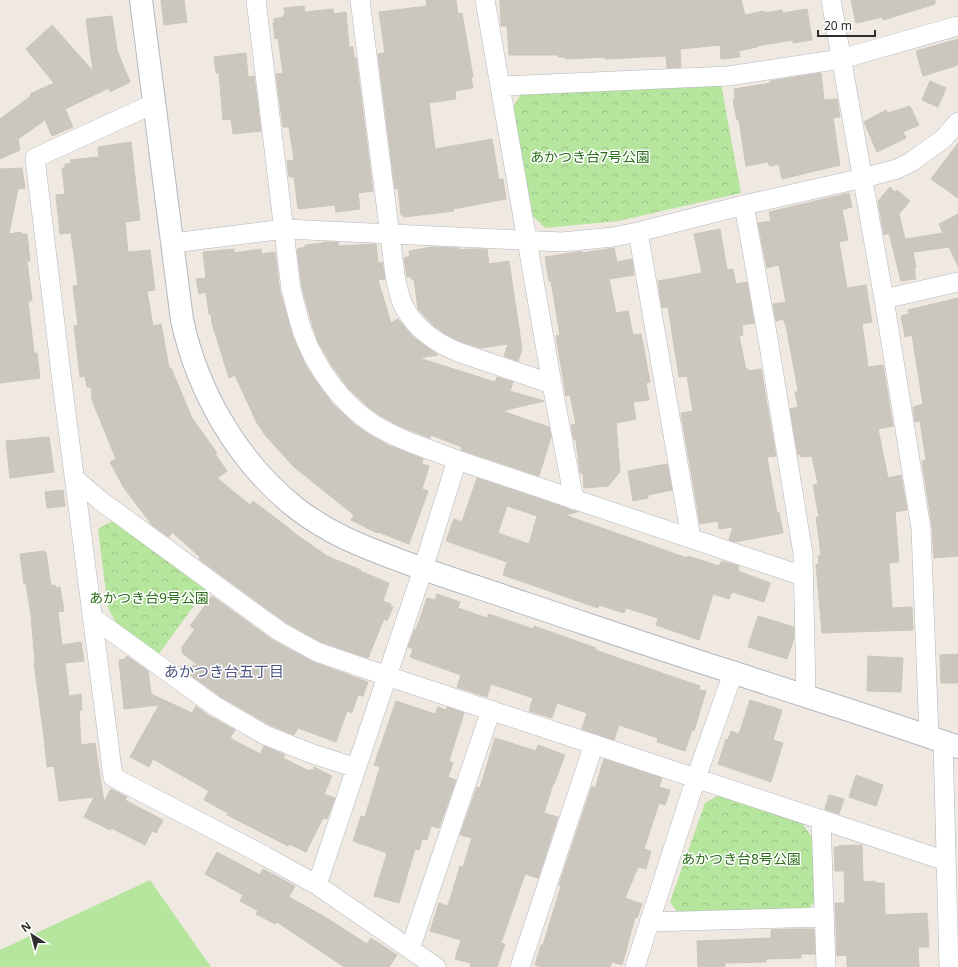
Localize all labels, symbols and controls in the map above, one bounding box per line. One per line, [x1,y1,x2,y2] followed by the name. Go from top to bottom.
[818,12,875,38] scale bar
[824,17,852,34] text: 20 m
[530,147,650,166] park label: あかつき台7号公園
[89,588,209,607] park label: あかつき台9号公園
[164,661,284,681] district label: あかつき台五丁目
[681,849,801,868] park label: あかつき台8号公園
[12,915,52,955] north arrow
[18,918,34,935] text: N

